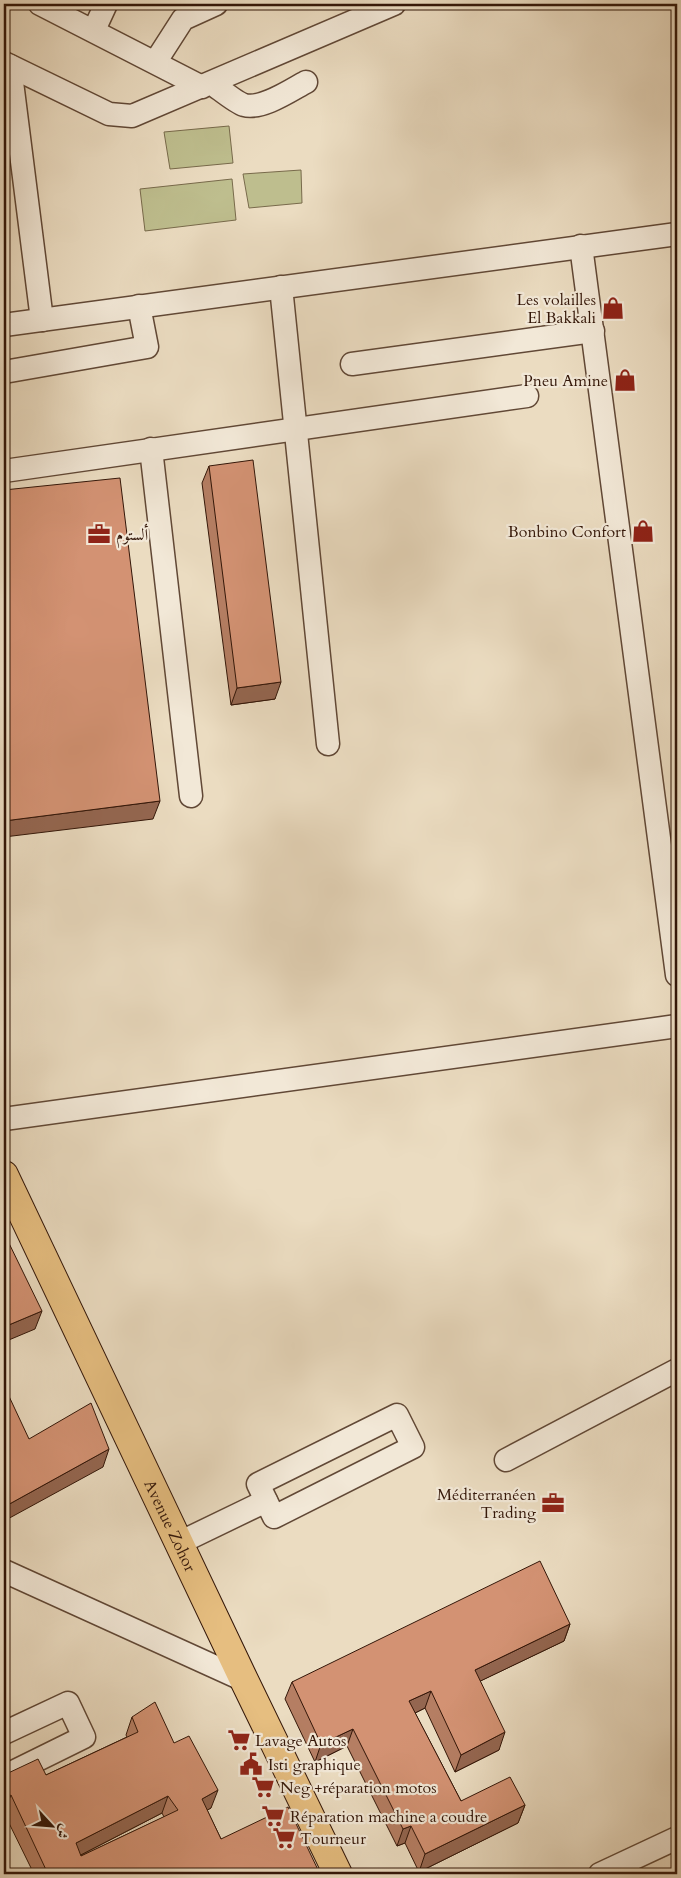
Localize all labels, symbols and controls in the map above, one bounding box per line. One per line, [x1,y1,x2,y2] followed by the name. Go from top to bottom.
[516,289,597,329] place label: Les volailles El Bakkali
[600,295,626,321] shop icon: Les volailles El Bakkali
[612,367,638,393] shop icon: Pneu Amine
[523,370,608,392] place label: Pneu Amine
[630,518,656,544] shop icon: Bonbino Confort
[86,521,112,547] office icon: ألستوم
[508,521,626,543] place label: Bonbino Confort
[116,523,149,549] place label: ألستوم
[138,1476,201,1576] street label: Avenue Zohor
[437,1484,536,1524] place label: Méditerranéen Trading
[540,1490,566,1516] office icon: Méditerranéen Trading
[226,1727,252,1753] supermarket icon: Lavage Autos
[255,1730,346,1752] place label: Lavage Autos
[238,1751,264,1777] public building icon: Isti graphique
[268,1754,361,1776] place label: Isti graphique
[250,1774,276,1800] supermarket icon: Neg +réparation motos
[280,1777,436,1799] place label: Neg +réparation motos
[28,1800,78,1850] north arrow
[260,1803,286,1829] supermarket icon: Réparation machine a coudre
[290,1806,487,1828] place label: Réparation machine a coudre
[52,1821,75,1842] text: ش
[271,1825,297,1851] supermarket icon: Tourneur
[300,1828,366,1850] place label: Tourneur

